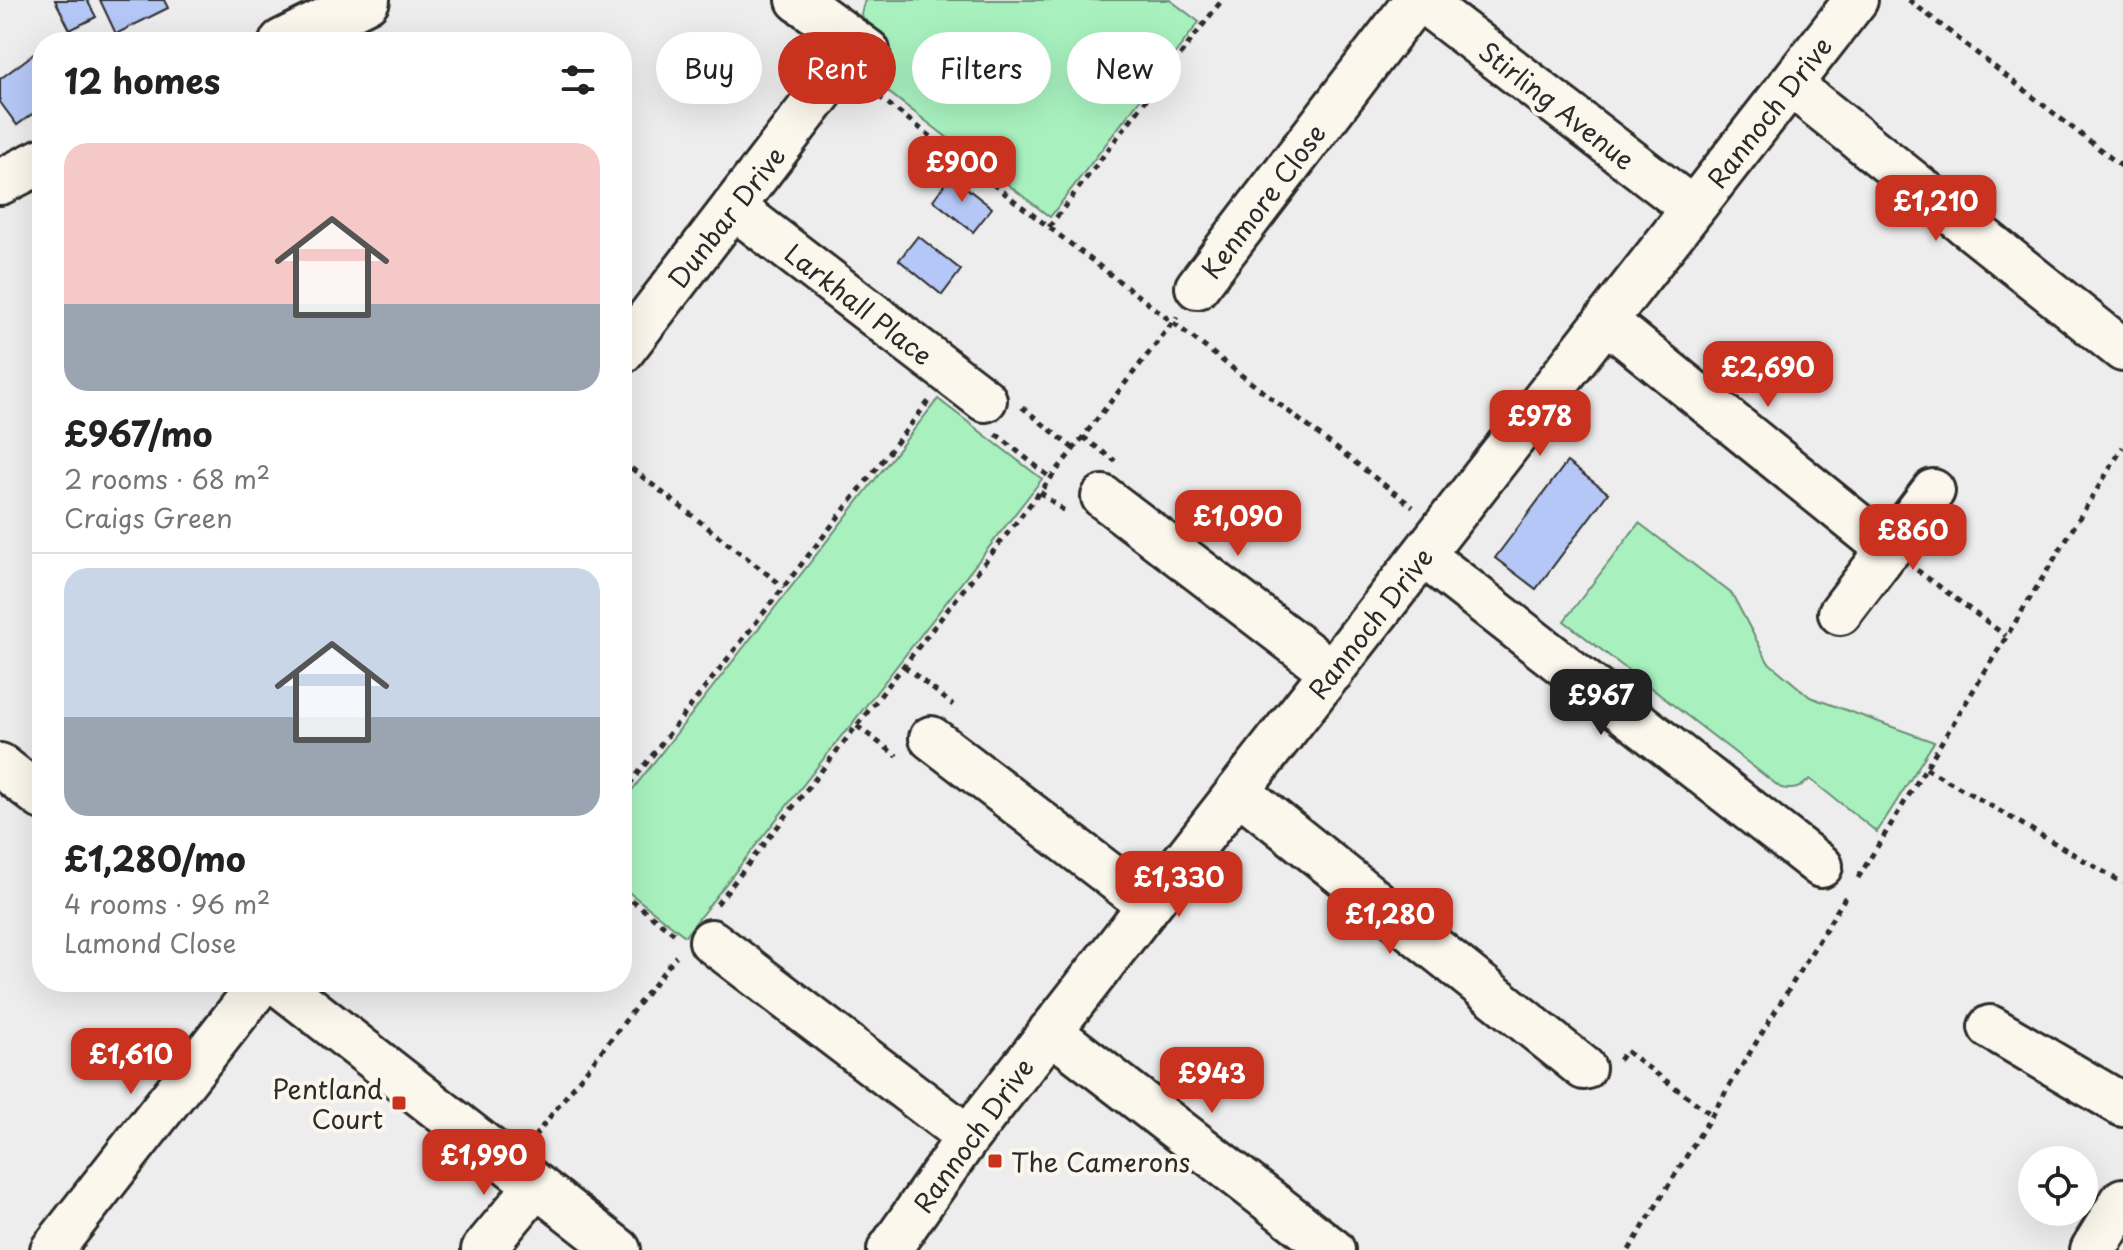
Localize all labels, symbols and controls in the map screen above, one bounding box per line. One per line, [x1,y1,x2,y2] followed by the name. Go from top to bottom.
[1697,28,1841,196] street label: Rannoch Drive
[656,32,762,104] chip: Buy
[778,32,896,104] chip: Rent
[912,32,1051,104] chip: Filters
[1067,32,1181,104] chip: New
[1471,32,1643,178] street label: Stirling Avenue
[64,54,220,106] text: 12 homes
[556,58,600,102] icon: filters
[1192,115,1334,287] street label: Kenmore Close
[915,136,1009,204] pin: £900
[658,137,794,297] street label: Dunbar Drive
[926,142,998,181] text: £900
[1871,175,2001,243] pin: £1,210
[1893,181,1979,220] text: £1,210
[260,195,404,339] icon: home
[777,234,941,374] street label: Larkhall Place
[1703,341,1833,409] pin: £2,690
[1721,347,1815,386] text: £2,690
[1493,390,1587,458] pin: £978
[1508,396,1572,435] text: £978
[64,407,213,459] text: £967/mo
[64,459,270,498] text: 2 rooms · 68 m²
[1173,490,1303,558] pin: £1,090
[1193,496,1283,535] text: £1,090
[64,498,233,537] text: Craigs Green
[1866,504,1960,572] pin: £860
[1877,510,1949,549] text: £860
[1298,539,1442,707] street label: Rannoch Drive
[260,620,404,764] icon: home
[1554,669,1648,737] pin: £967
[1568,675,1634,714] text: £967
[64,832,246,884] text: £1,280/mo
[1114,851,1244,919] pin: £1,330
[1133,857,1225,896] text: £1,330
[64,884,270,923] text: 4 rooms · 96 m²
[1325,888,1455,956] pin: £1,280
[1345,894,1435,933] text: £1,280
[64,923,236,962] text: Lamond Close
[66,1028,196,1096] pin: £1,610
[89,1034,173,1073] text: £1,610
[1165,1047,1259,1115] pin: £943
[903,1049,1043,1221] street label: Rannoch Drive
[1178,1053,1246,1092] text: £943
[272,1069,383,1138] place label: Pentland Court
[390,1094,408,1112] marker: Pentland Court
[419,1129,549,1197] pin: £1,990
[440,1135,528,1174] text: £1,990
[1011,1142,1190,1181] place label: The Camerons
[2018,1146,2098,1226] map controls
[2018,1146,2098,1226] button: locate
[986,1152,1004,1170] marker: The Camerons

